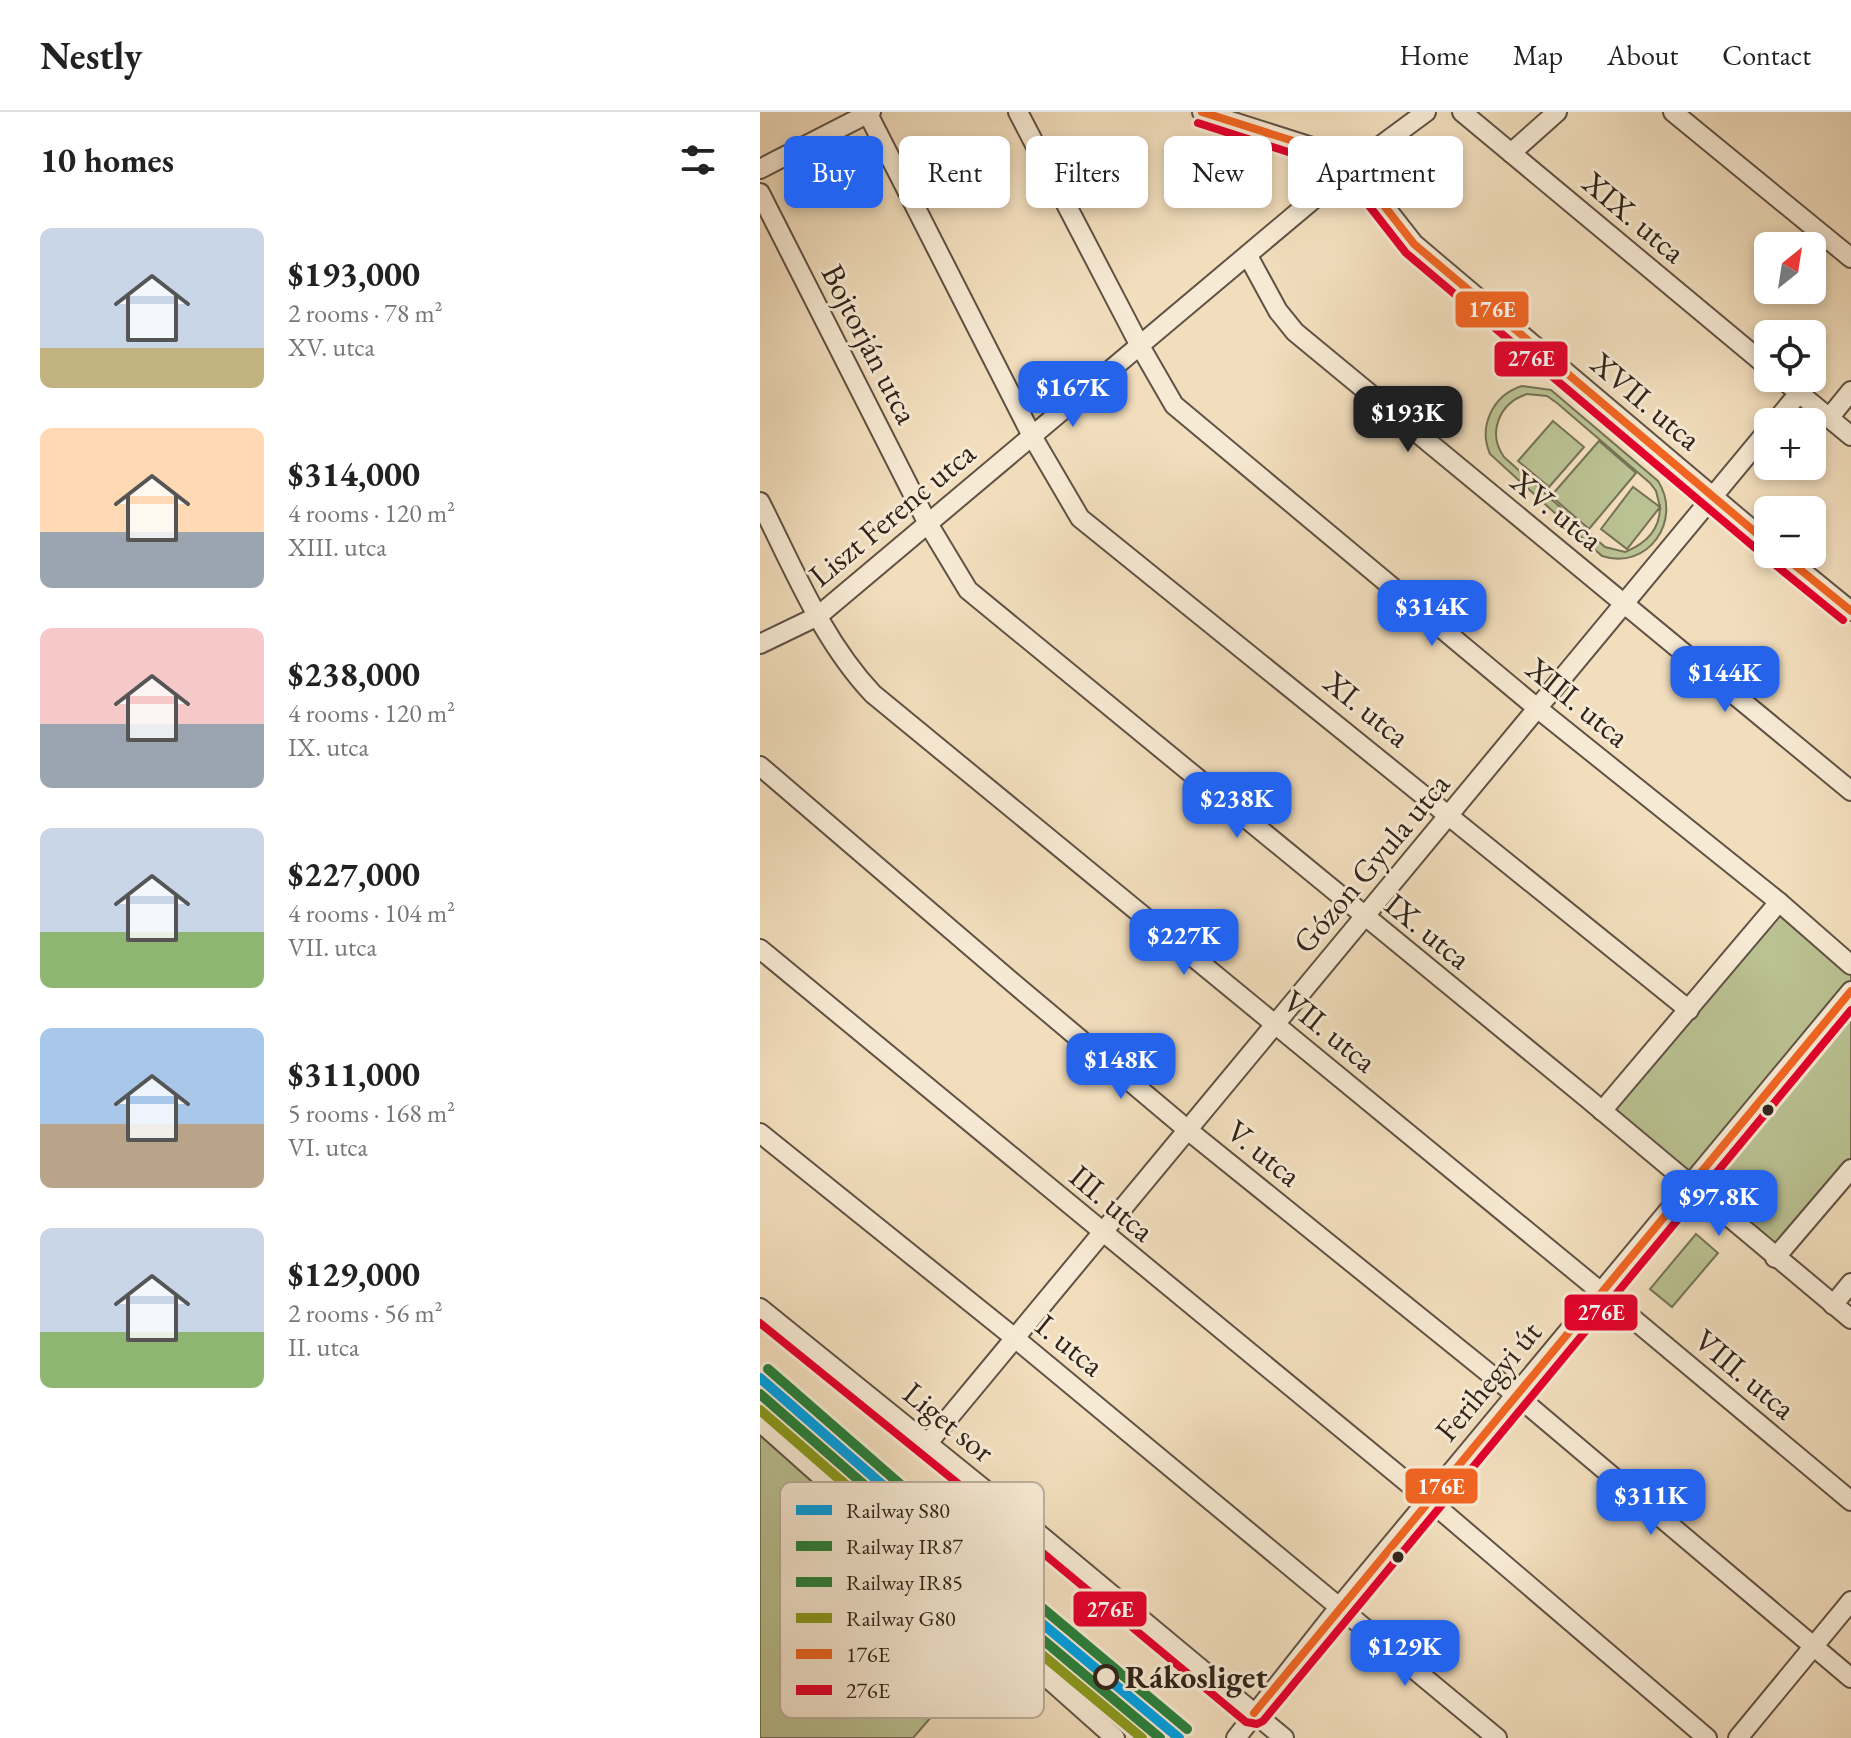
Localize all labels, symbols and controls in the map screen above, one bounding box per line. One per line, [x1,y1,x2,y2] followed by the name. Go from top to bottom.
[40,31,142,80] text: Nestly
[1399,37,1469,73] text: Home
[1513,37,1563,73] text: Map
[1607,37,1678,73] text: About
[1722,37,1811,73] text: Contact
[784,136,883,208] chip: Buy
[899,136,1010,208] chip: Rent
[1026,136,1148,208] chip: Filters
[1164,136,1272,208] chip: New
[1288,136,1463,208] chip: Apartment
[40,138,174,182] text: 10 homes
[676,138,720,182] icon: filters
[1573,161,1694,272] street label: XIX. utca
[1754,232,1826,304] north arrow
[1754,232,1826,568] map controls
[288,252,420,296] text: $193,000
[812,257,928,431] street label: Bojtorján utca
[104,260,200,356] icon: home
[1454,290,1530,329] line badge: 176E
[1468,295,1516,324] text: 176E
[288,296,443,330] text: 2 rooms · 78 m²
[1754,320,1826,392] button: locate
[288,330,375,364] text: XV. utca
[1493,340,1569,378] line badge: 276E
[1581,342,1710,460] street label: XVII. utca
[1507,344,1555,373] text: 276E
[1017,361,1129,429] pin: $167K
[1036,370,1110,404] text: $167K
[1352,386,1464,454] pin: $193K
[1371,395,1445,429] text: $193K
[1754,408,1826,480] button: +
[800,432,984,596] street label: Liszt Ferenc utca
[288,452,420,496] text: $314,000
[1501,459,1612,560] street label: XV. utca
[104,460,200,556] icon: home
[288,496,455,530] text: 4 rooms · 120 m²
[1754,496,1826,568] button: −
[288,530,387,564] text: XIII. utca
[1376,580,1488,648] pin: $314K
[1395,589,1469,623] text: $314K
[1669,646,1781,714] pin: $144K
[1517,647,1639,757] street label: XIII. utca
[288,652,420,696] text: $238,000
[1688,655,1762,689] text: $144K
[104,660,200,756] icon: home
[1314,661,1419,757] street label: XI. utca
[288,696,455,730] text: 4 rooms · 120 m²
[288,730,369,764] text: IX. utca
[1283,764,1459,962] street label: Gózon Gyula utca
[1181,772,1293,840] pin: $238K
[1200,781,1274,815] text: $238K
[288,852,420,896] text: $227,000
[104,860,200,956] icon: home
[1376,883,1480,979] street label: IX. utca
[288,896,455,930] text: 4 rooms · 104 m²
[1128,909,1240,977] pin: $227K
[1147,918,1221,952] text: $227K
[288,930,377,964] text: VII. utca
[1274,980,1386,1082] street label: VII. utca
[1065,1033,1177,1101] pin: $148K
[1084,1042,1158,1076] text: $148K
[288,1052,420,1096] text: $311,000
[104,1060,200,1156] icon: home
[288,1096,455,1130] text: 5 rooms · 168 m²
[1760,1102,1776,1118] unlabelled marker
[1218,1110,1310,1196] street label: V. utca
[288,1130,368,1164] text: VI. utca
[1061,1155,1163,1251] street label: III. utca
[1654,1170,1784,1238] pin: $97.8K
[1679,1179,1759,1213] text: $97.8K
[288,1252,420,1296] text: $129,000
[104,1260,200,1356] icon: home
[1563,1293,1639,1332] line badge: 276E
[288,1296,443,1330] text: 2 rooms · 56 m²
[1577,1298,1625,1327] text: 276E
[1027,1304,1113,1386] street label: I. utca
[1425,1312,1551,1450] street label: Ferihegyi út
[1685,1319,1805,1429] street label: VIII. utca
[288,1330,359,1364] text: II. utca
[894,1372,1004,1472] street label: Liget sor
[1404,1467,1479,1505] line badge: 176E
[1595,1469,1707,1537] pin: $311K
[1417,1472,1465,1501] text: 176E
[1614,1478,1688,1512] text: $311K
[780,1482,1044,1718] legend
[846,1496,950,1525] text: Railway S80
[846,1532,963,1561] text: Railway IR87
[1390,1549,1406,1565] unlabelled marker
[846,1568,963,1597] text: Railway IR85
[1072,1590,1148,1628] line badge: 276E
[1086,1595,1134,1624] text: 276E
[846,1604,956,1633] text: Railway G80
[1349,1620,1461,1688] pin: $129K
[1368,1629,1442,1663] text: $129K
[846,1640,890,1669] text: 176E
[1125,1656,1267,1698] place label: Rákosliget
[1094,1665,1118,1689] marker: Rákosliget
[846,1676,890,1705] text: 276E

